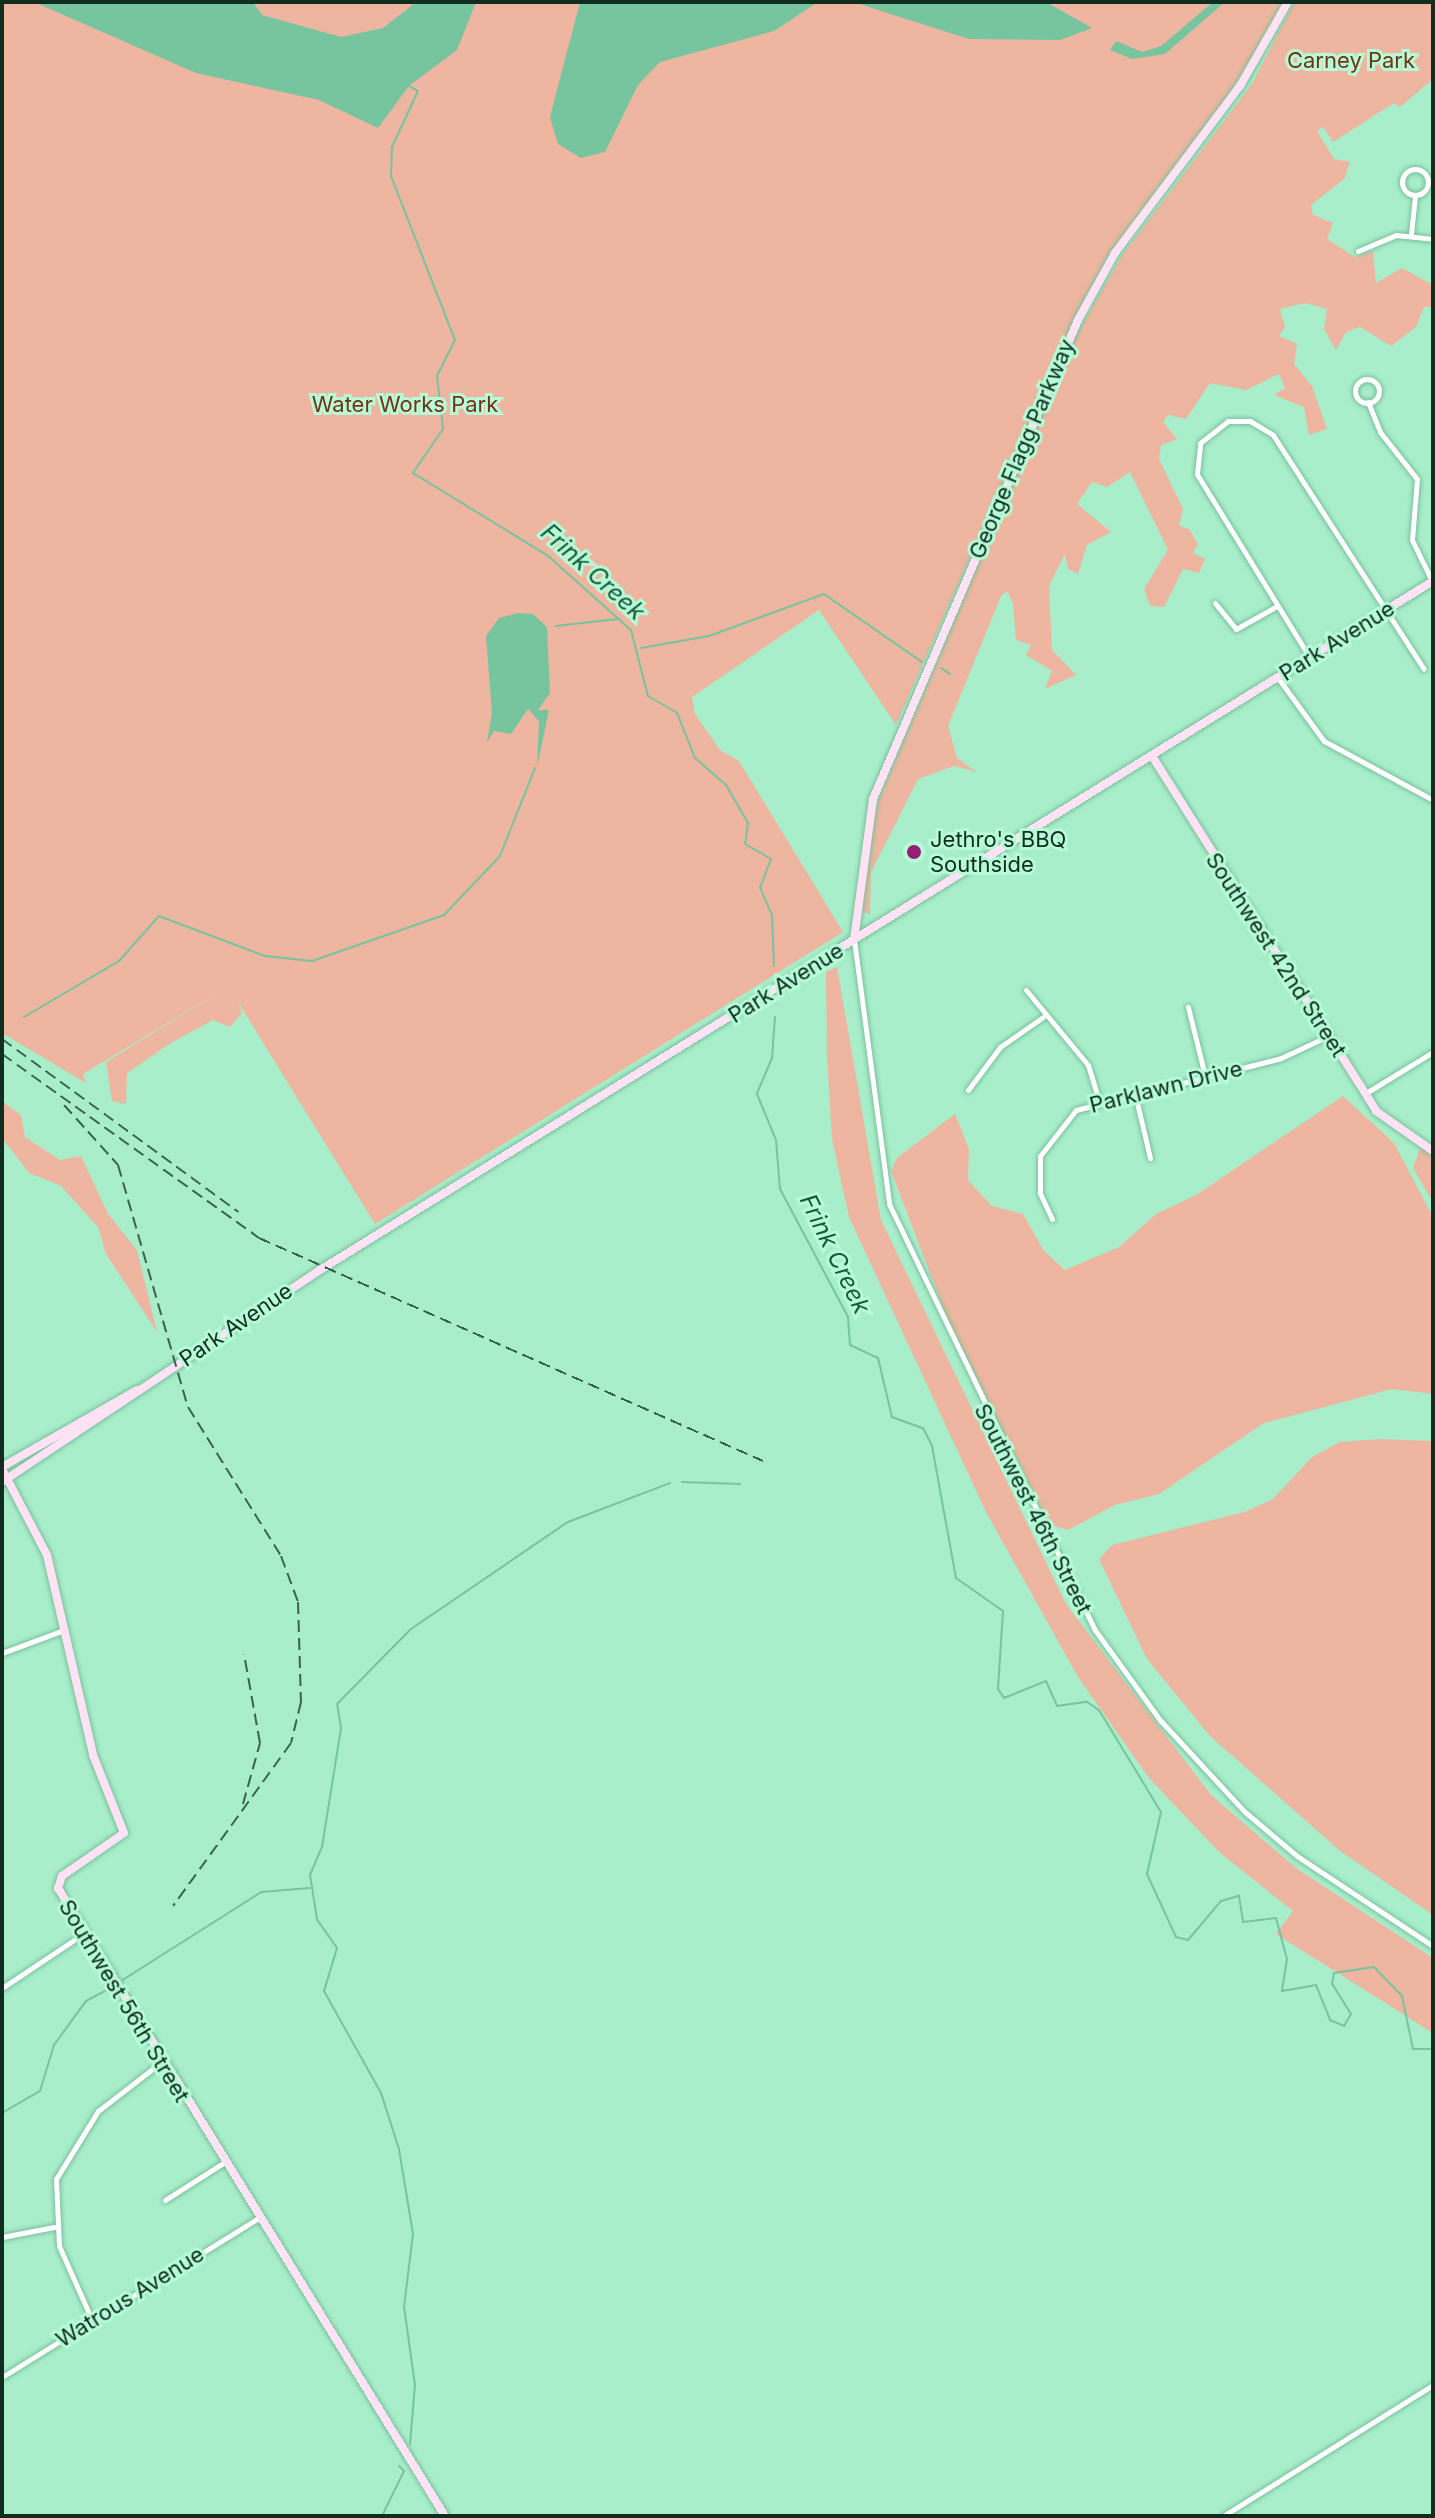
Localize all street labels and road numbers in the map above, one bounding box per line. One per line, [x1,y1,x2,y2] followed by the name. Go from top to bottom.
[964,335,1080,563] street label: George Flagg Parkway
[1275,595,1399,687] street label: Park Avenue
[1200,848,1352,1062] street label: Southwest 42nd Street
[724,937,848,1029] street label: Park Avenue
[1087,1055,1245,1119] street label: Parklawn Drive
[174,1278,298,1372] street label: Park Avenue
[969,1400,1097,1618] street label: Southwest 46th Street
[53,1895,195,2107] street label: Southwest 56th Street
[51,2241,209,2353] street label: Watrous Avenue

